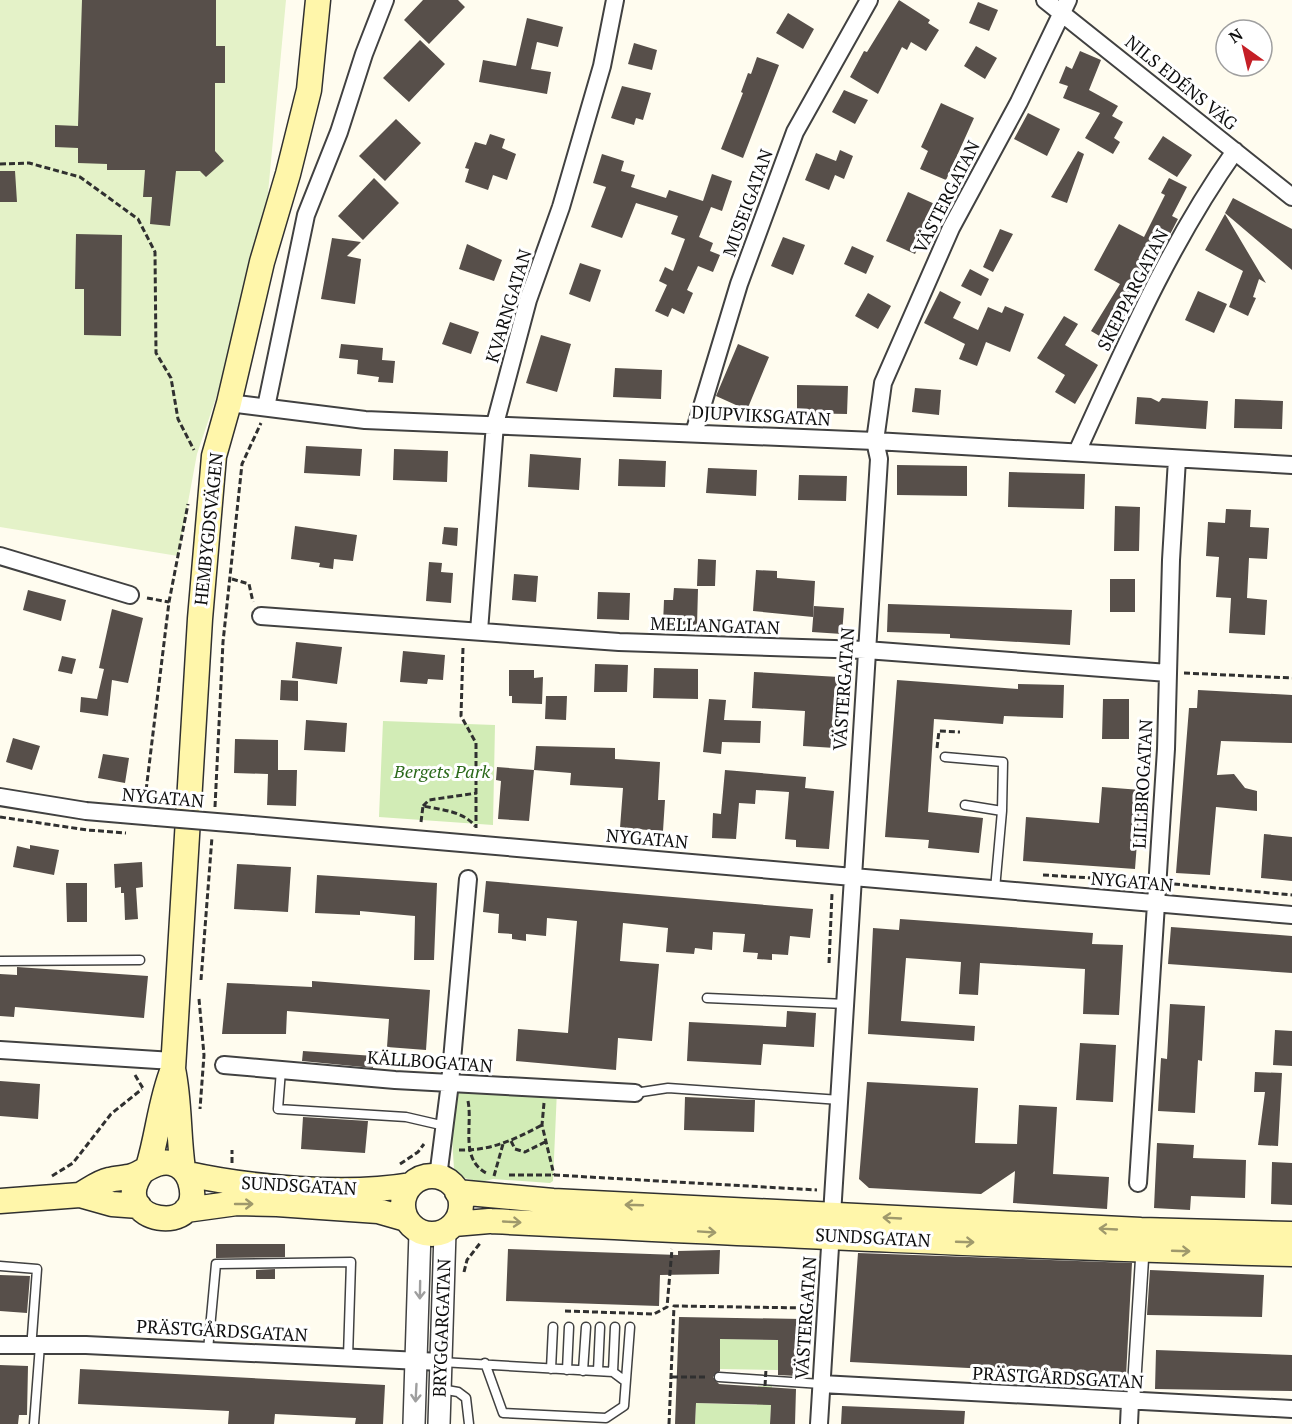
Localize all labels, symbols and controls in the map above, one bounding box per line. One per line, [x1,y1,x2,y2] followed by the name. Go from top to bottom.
[1214,18,1274,78] north arrow
[1120,31,1242,135] street label: NILS EDÉNS VÄG
[907,136,985,257] street label: VÄSTERGATAN
[717,146,778,260] street label: MUSEIGATAN
[1091,225,1173,354] street label: SKEPPARGATAN
[479,246,537,365] street label: KVARNGATAN
[691,399,831,431] street label: DJUPVIKSGATAN
[188,451,228,607] street label: HEMBYGDSVÄGEN
[650,611,780,639] street label: MELLANGATAN
[827,627,859,751] street label: VÄSTERGATAN
[1127,719,1157,849] street label: LILLBROGATAN
[393,759,491,783] park label: Bergets Park
[121,781,205,813] street label: NYGATAN
[605,822,689,854] street label: NYGATAN
[1090,865,1174,897] street label: NYGATAN
[366,1045,494,1077] street label: KÄLLBOGATAN
[241,1170,357,1200] street label: SUNDSGATAN
[233,1198,253,1209] one-way arrow
[625,1199,645,1210] one-way arrow
[882,1213,902,1224] one-way arrow
[502,1217,522,1228] one-way arrow
[815,1222,931,1252] street label: SUNDSGATAN
[1098,1223,1118,1234] one-way arrow
[697,1227,717,1238] one-way arrow
[954,1237,974,1248] one-way arrow
[1170,1245,1190,1257] one-way arrow
[789,1256,821,1380] street label: VÄSTERGATAN
[427,1258,455,1398] street label: BRYGGARGATAN
[414,1280,425,1300] one-way arrow
[136,1314,308,1346] street label: PRÄSTGÅRDSGATAN
[972,1361,1144,1393] street label: PRÄSTGÅRDSGATAN
[411,1382,422,1402] one-way arrow

